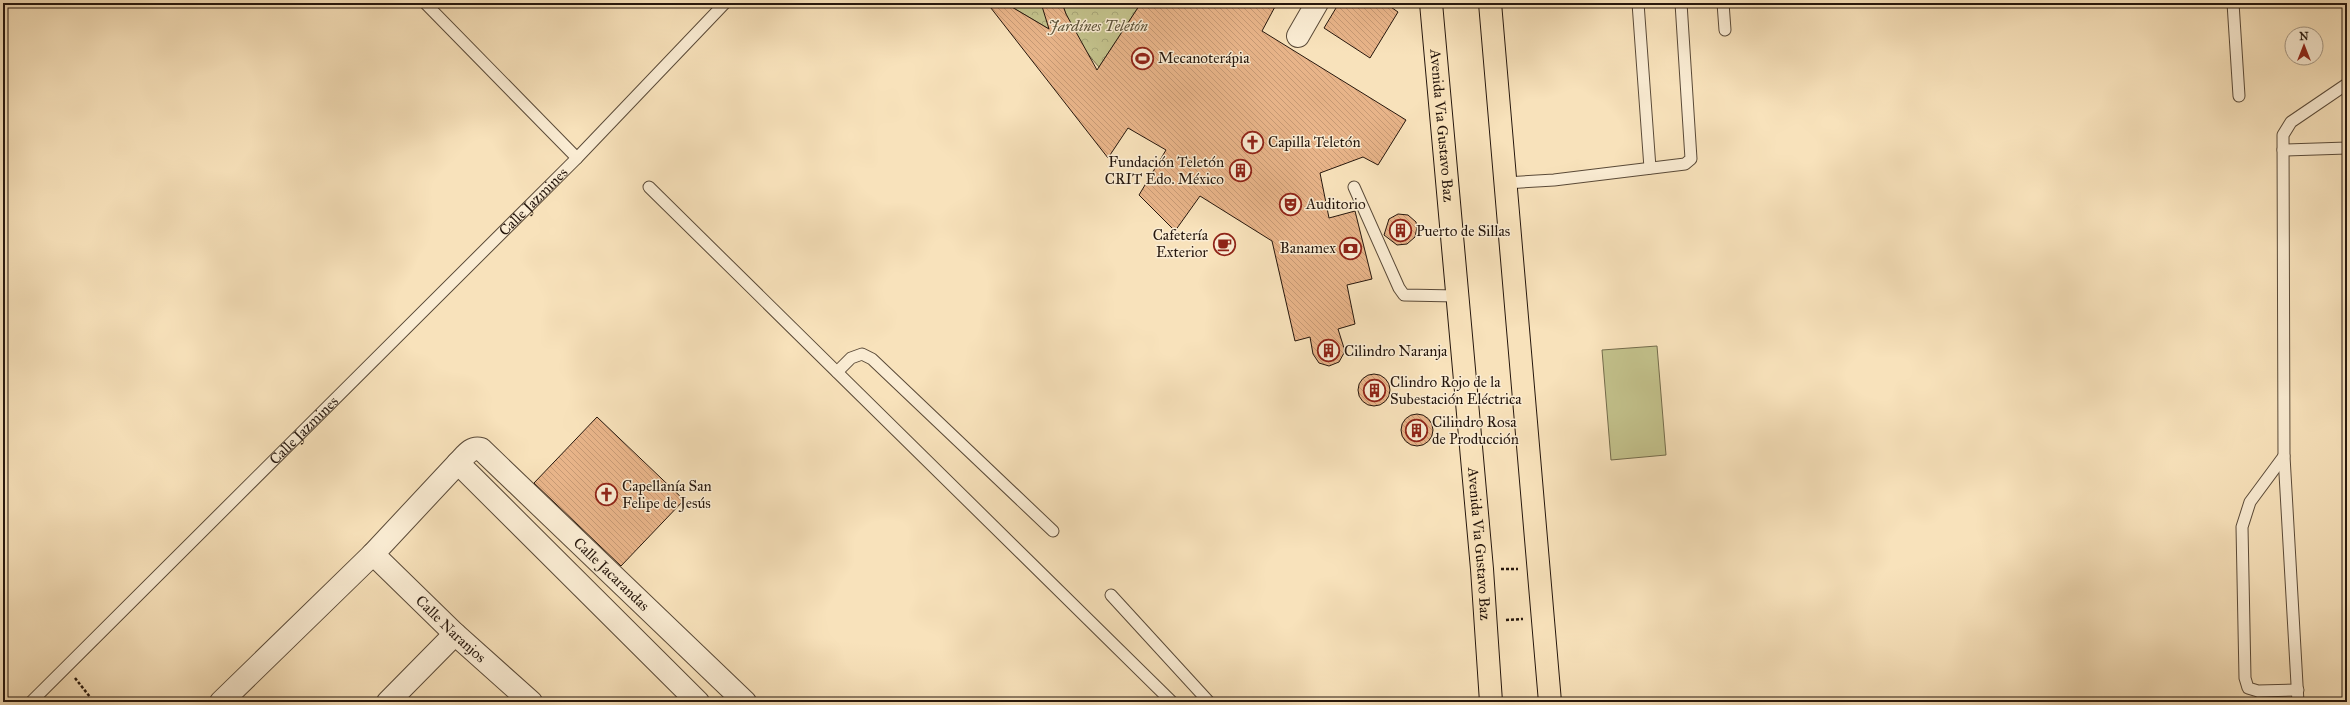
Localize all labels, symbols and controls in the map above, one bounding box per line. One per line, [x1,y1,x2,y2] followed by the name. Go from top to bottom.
[1047,17,1148,35] park label: Jardínes Teletón
[2284,26,2324,66] north arrow
[2299,30,2309,43] text: N
[1130,45,1156,71] sports icon: Mecanoterápia
[1426,47,1458,203] street label: Avenida Via Gustavo Baz
[1158,49,1250,67] place label: Mecanoterápia
[1240,129,1266,155] church icon: Capilla Teletón
[1268,133,1361,151] place label: Capilla Teletón
[1105,153,1224,188] place label: Fundación Teletón CRIT Edo. México
[1227,158,1253,184] building icon: Fundación Teletón CRIT Edo. México
[495,164,571,240] street label: Calle Jazmines
[1277,191,1303,217] theatre icon: Auditorio
[1305,195,1366,213] place label: Auditorio
[1388,218,1414,244] building icon: Puerto de Sillas
[1416,222,1510,240] place label: Puerto de Sillas
[1153,226,1209,261] place label: Cafetería Exterior
[1211,231,1237,257] cafe icon: Cafetería Exterior
[1338,235,1364,261] bank icon: Banamex
[1280,239,1336,257] place label: Banamex
[1315,338,1341,364] building icon: Cilindro Naranja
[1344,342,1448,360] place label: Cilindro Naranja
[1390,373,1522,408] place label: Clindro Rojo de la Subestación Eléctrica
[1361,378,1387,404] building icon: Clindro Rojo de la Subestación Eléctrica
[266,392,342,468] street label: Calle Jazmines
[1432,413,1519,448] place label: Cilindro Rosa de Producción
[1404,418,1430,444] building icon: Cilindro Rosa de Producción
[1464,466,1494,621] street label: Avenida Via Gustavo Baz
[622,477,712,513] place label: Capellanía San Felipe de Jesús
[593,482,619,508] church icon: Capellanía San Felipe de Jesús
[570,534,653,615] street label: Calle Jacarandas
[412,592,490,666] street label: Calle Naranjos

